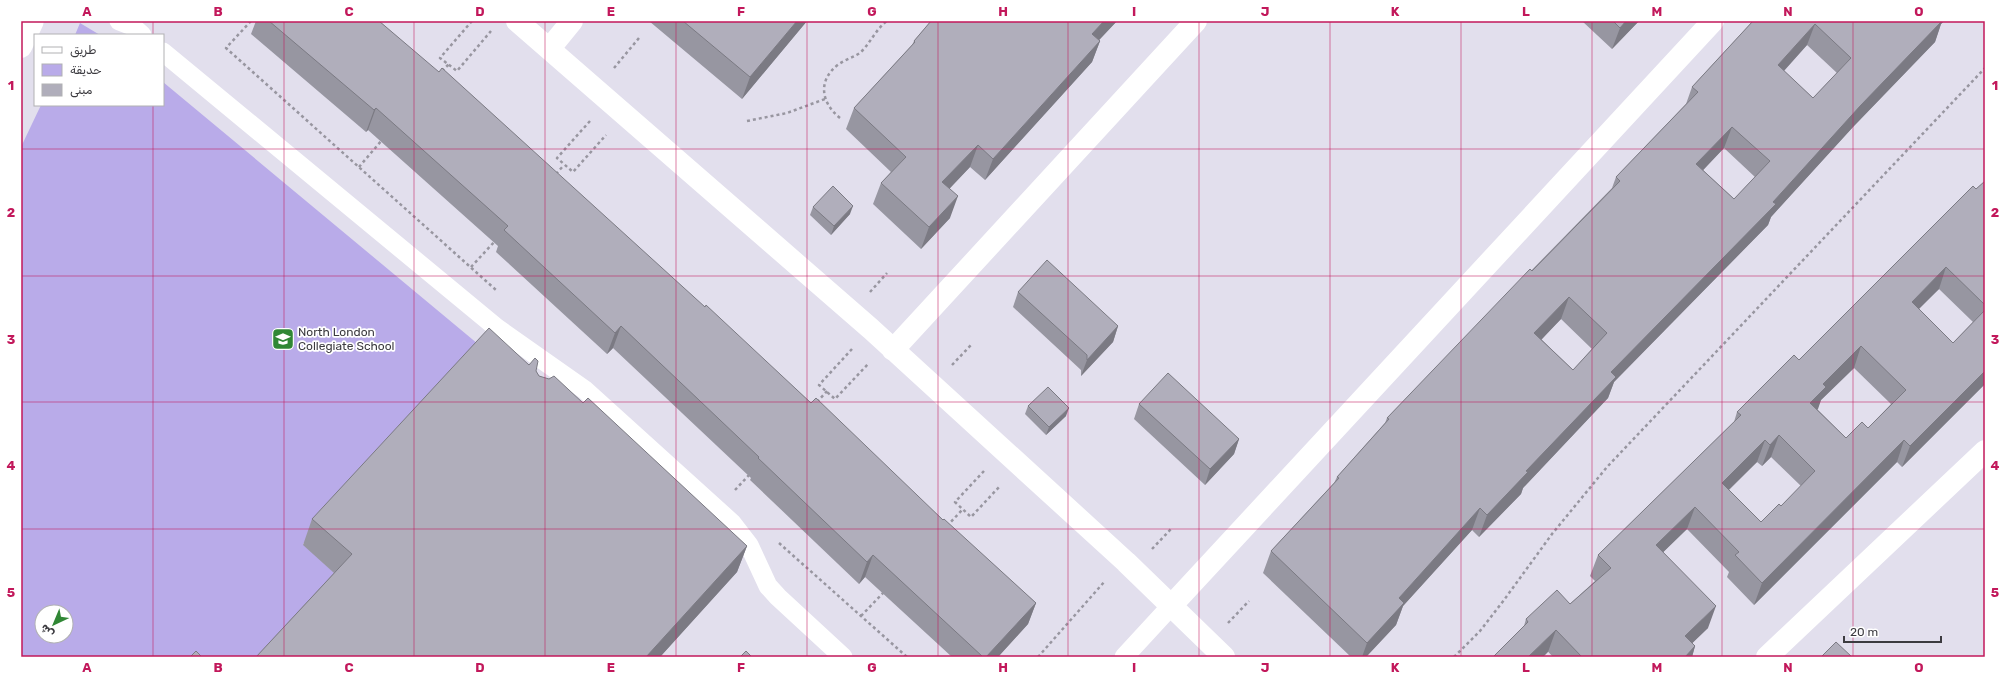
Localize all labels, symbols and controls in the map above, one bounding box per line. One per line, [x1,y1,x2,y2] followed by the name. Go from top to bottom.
[82,4,92,19] text: A
[213,4,223,19] text: B
[344,4,354,19] text: C
[475,4,485,19] text: D
[607,4,615,19] text: E
[737,4,745,19] text: F
[867,4,877,19] text: G
[998,4,1008,19] text: H
[1132,4,1136,19] text: I
[1261,4,1269,19] text: J
[1391,4,1400,19] text: K
[1522,4,1530,19] text: L
[1652,4,1662,19] text: M
[1783,4,1793,19] text: N
[1914,4,1924,19] text: O
[34,34,164,106] legend
[70,43,96,58] text: طريق
[70,63,102,77] text: حديقة
[8,78,14,93] text: 1
[1992,78,1998,93] text: 1
[70,83,93,98] text: مبنى
[7,205,15,220] text: 2
[1991,205,1999,220] text: 2
[298,325,395,353] place label: North London Collegiate School
[270,326,296,352] school or university icon: North London Collegiate School
[7,332,16,347] text: 3
[1991,332,2000,347] text: 3
[7,458,16,473] text: 4
[1991,458,2000,473] text: 4
[7,585,15,600] text: 5
[1991,585,1999,600] text: 5
[34,604,74,644] north arrow
[1844,618,1941,644] scale bar
[38,621,57,640] text: ش
[1850,625,1878,639] text: 20 m
[82,660,92,675] text: A
[213,660,223,675] text: B
[344,660,354,675] text: C
[475,660,485,675] text: D
[607,660,615,675] text: E
[737,660,745,675] text: F
[867,660,877,675] text: G
[998,660,1008,675] text: H
[1132,660,1136,675] text: I
[1261,660,1269,675] text: J
[1391,660,1400,675] text: K
[1522,660,1530,675] text: L
[1652,660,1662,675] text: M
[1783,660,1793,675] text: N
[1914,660,1924,675] text: O

